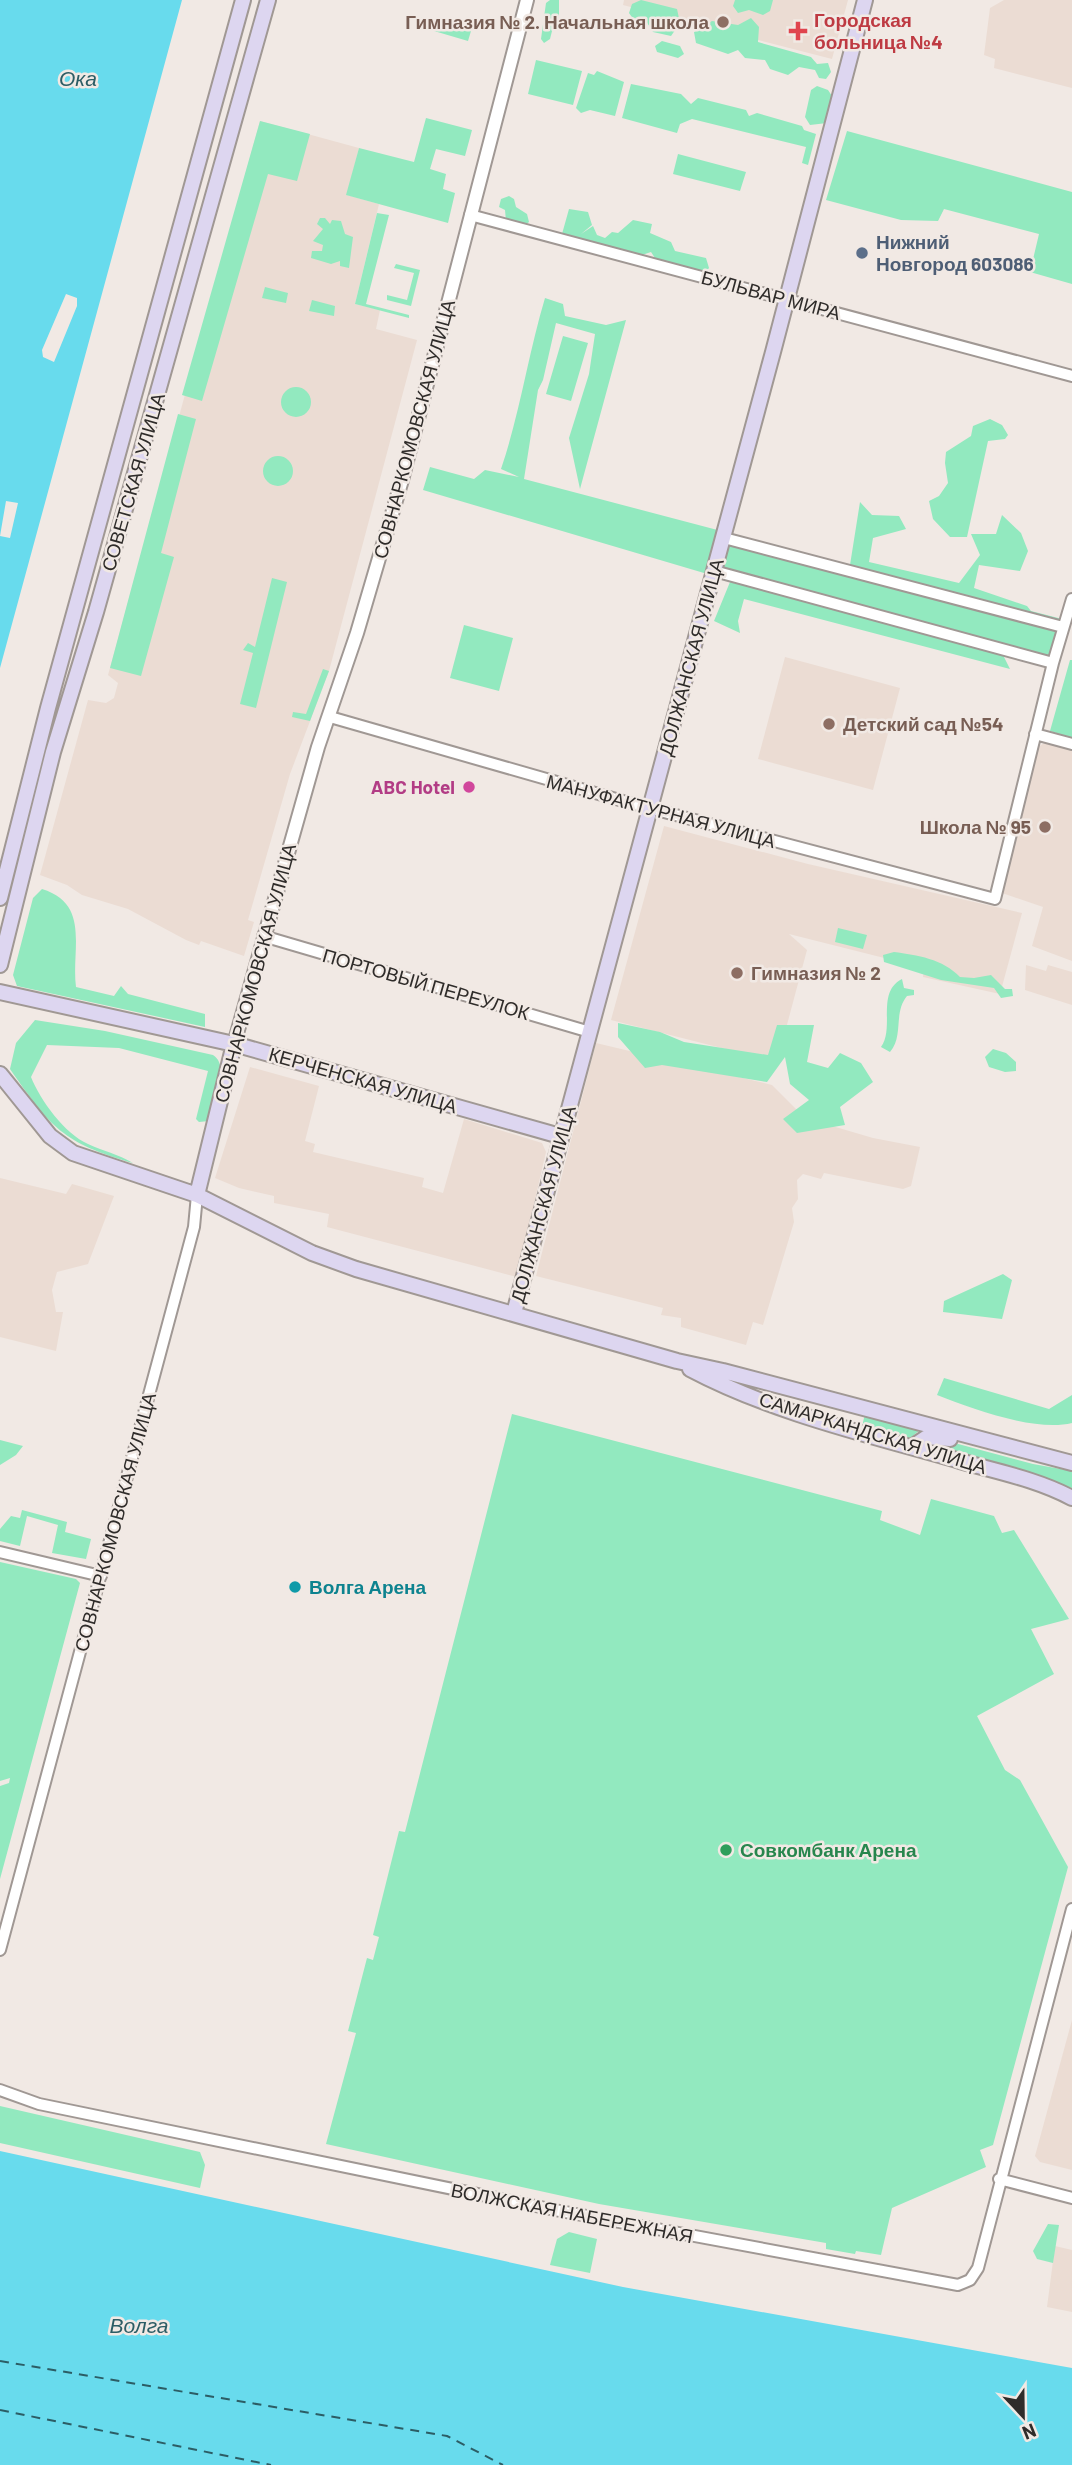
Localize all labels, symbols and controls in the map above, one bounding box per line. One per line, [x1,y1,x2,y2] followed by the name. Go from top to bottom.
[814,8,943,53] place label: Городская больница №4
[405,10,709,33] place label: Гимназия № 2. Начальная школа
[715,14,731,30] marker: Гимназия № 2. Начальная школа
[788,21,808,41] marker: Городская больница №4
[59,65,97,90] water label: Ока
[876,230,1034,275] place label: Нижний Новгород 603086
[854,245,870,261] marker: Нижний Новгород 603086
[699,265,844,324] street label: БУЛЬВАР МИРА
[368,296,459,561] street label: СОВНАРКОМОВСКАЯ УЛИЦА
[96,390,169,574] street label: СОВЕТСКАЯ УЛИЦА
[653,555,728,758] street label: ДОЛЖАНСКАЯ УЛИЦА
[843,712,1004,735] place label: Детский сад №54
[821,716,837,732] marker: Детский сад №54
[544,769,778,852] street label: МАНУФАКТУРНАЯ УЛИЦА
[371,775,455,798] place label: ABC Hotel
[461,779,477,795] marker: ABC Hotel
[920,815,1031,838] place label: Школа № 95
[1037,819,1053,835] marker: Школа № 95
[209,840,300,1105] street label: СОВНАРКОМОВСКАЯ УЛИЦА
[320,943,532,1024] street label: ПОРТОВЫЙ ПЕРЕУЛОК
[751,961,881,984] place label: Гимназия № 2
[729,965,745,981] marker: Гимназия № 2
[266,1042,460,1118] street label: КЕРЧЕНСКАЯ УЛИЦА
[505,1102,580,1305] street label: ДОЛЖАНСКАЯ УЛИЦА
[757,1387,990,1478] street label: САМАРКАНДСКАЯ УЛИЦА
[69,1389,160,1654] street label: СОВНАРКОМОВСКАЯ УЛИЦА
[309,1575,427,1598] place label: Волга Арена
[287,1579,303,1595] marker: Волга Арена
[740,1838,917,1861] place label: Совкомбанк Арена
[718,1842,734,1858] marker: Совкомбанк Арена
[449,2178,695,2247] street label: ВОЛЖСКАЯ НАБЕРЕЖНАЯ
[110,2312,168,2337] water label: Волга
[988,2381,1058,2451] north arrow
[1019,2419,1040,2445] text: N

